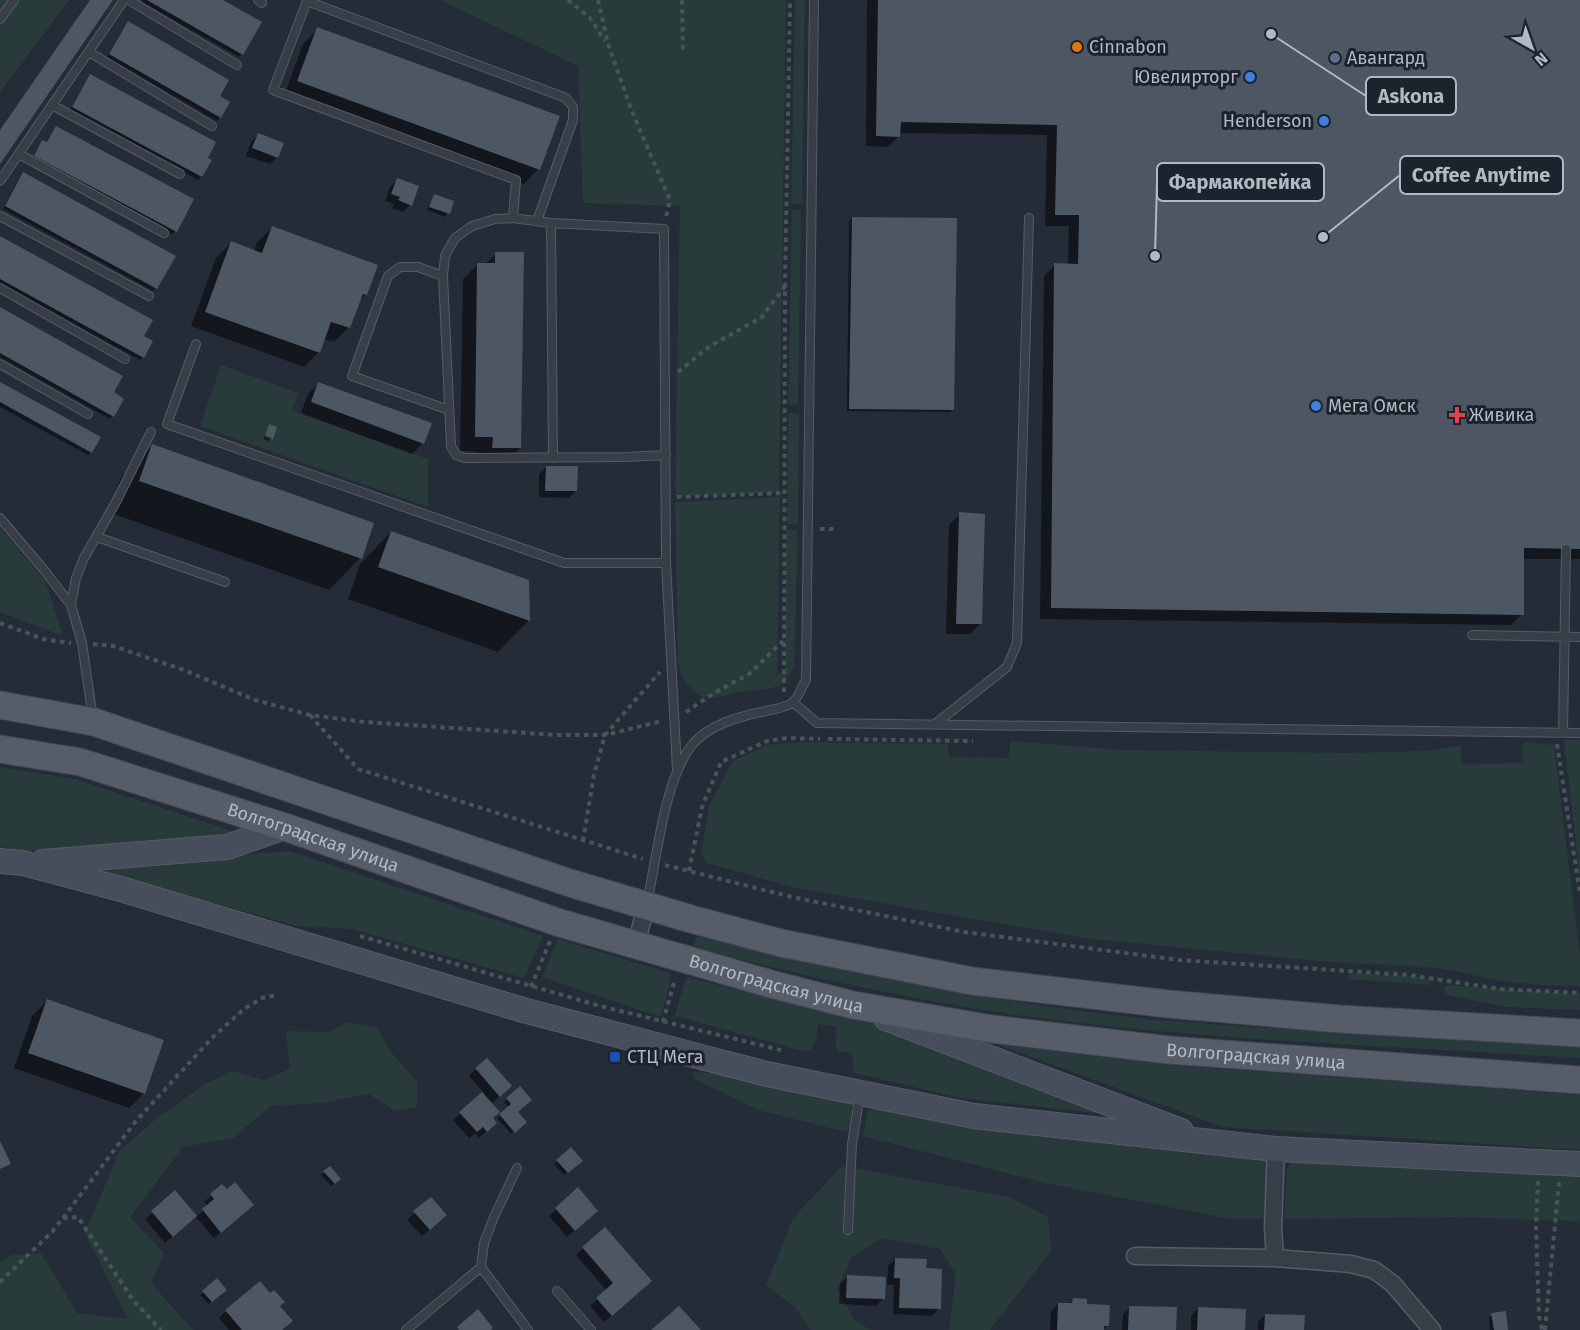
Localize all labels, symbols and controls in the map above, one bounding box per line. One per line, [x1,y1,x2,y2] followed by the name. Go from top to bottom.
[1502,18,1562,78] north arrow
[1089,36,1167,58] place label: Cinnabon
[1070,40,1084,54] marker: Cinnabon
[1347,47,1425,69] place label: Авангард
[1531,48,1551,70] text: N
[1328,51,1342,65] marker: Авангард
[1134,66,1238,88] place label: Ювелирторг
[1243,70,1257,84] marker: Ювелирторг
[1366,77,1456,115] callout: Askona
[1377,84,1444,108] text: Askona
[1223,110,1312,132] place label: Henderson
[1317,114,1331,128] marker: Henderson
[1400,156,1563,194] callout: Coffee Anytime
[1157,163,1324,201] callout: Фармакопейка
[1412,163,1550,187] text: Coffee Anytime
[1169,170,1311,194] text: Фармакопейка
[1328,395,1417,417] place label: Мега Омск
[1309,399,1323,413] marker: Мега Омск
[1469,404,1534,426] place label: Живика
[1450,408,1464,422] marker: Живика
[224,798,402,877] street label: Волгоградская улица
[686,950,865,1018] street label: Волгоградская улица
[1165,1039,1346,1074] street label: Волгоградская улица
[627,1046,704,1068] place label: СТЦ Мега
[608,1050,622,1064] marker: СТЦ Мега

